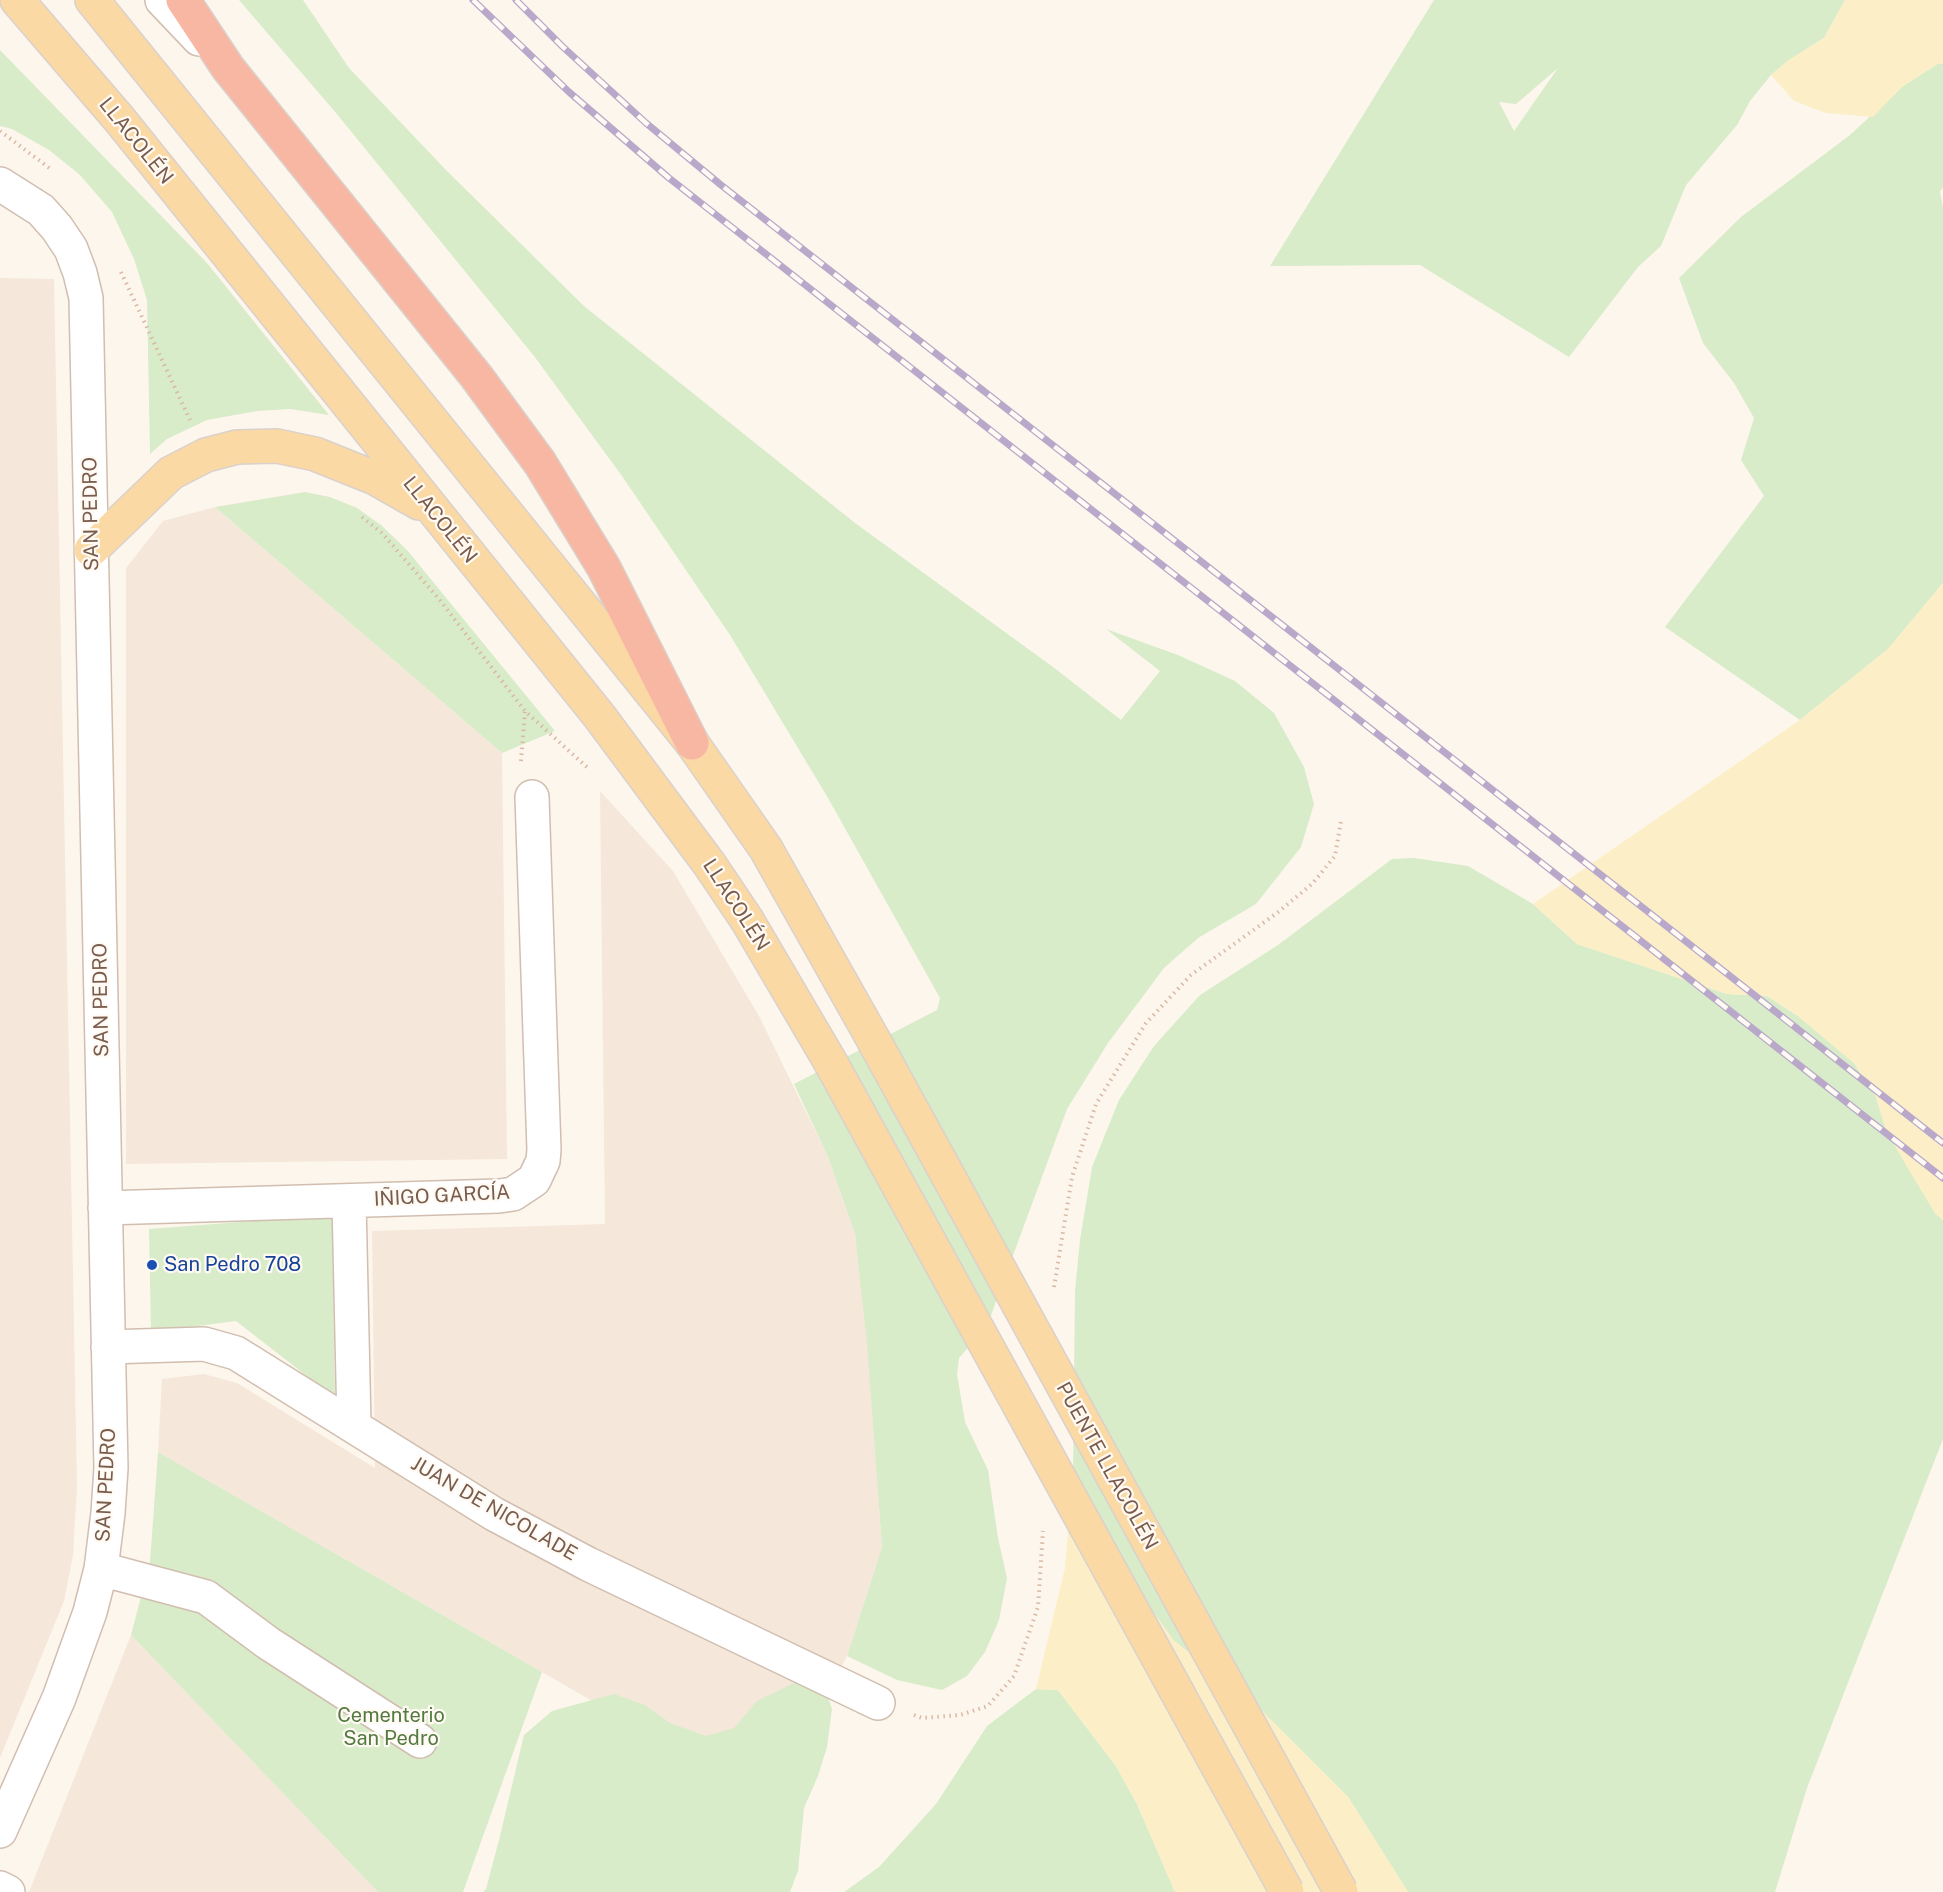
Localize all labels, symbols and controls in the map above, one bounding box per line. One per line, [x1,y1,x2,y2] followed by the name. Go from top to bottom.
[94,93,178,189] street label: LLACOLÉN
[78,457,104,571] street label: SAN PEDRO
[398,472,482,568] street label: LLACOLÉN
[697,855,775,955] street label: LLACOLÉN
[88,943,114,1057] street label: SAN PEDRO
[373,1180,511,1212] street label: IÑIGO GARCÍA
[164,1253,301,1277] place label: San Pedro 708
[145,1258,159,1272] marker: San Pedro 708
[1051,1378,1163,1554] street label: PUENTE LLACOLÉN
[91,1427,121,1543] street label: SAN PEDRO
[407,1452,581,1566] street label: JUAN DE NICOLADE
[337,1704,445,1751] park label: Cementerio San Pedro

